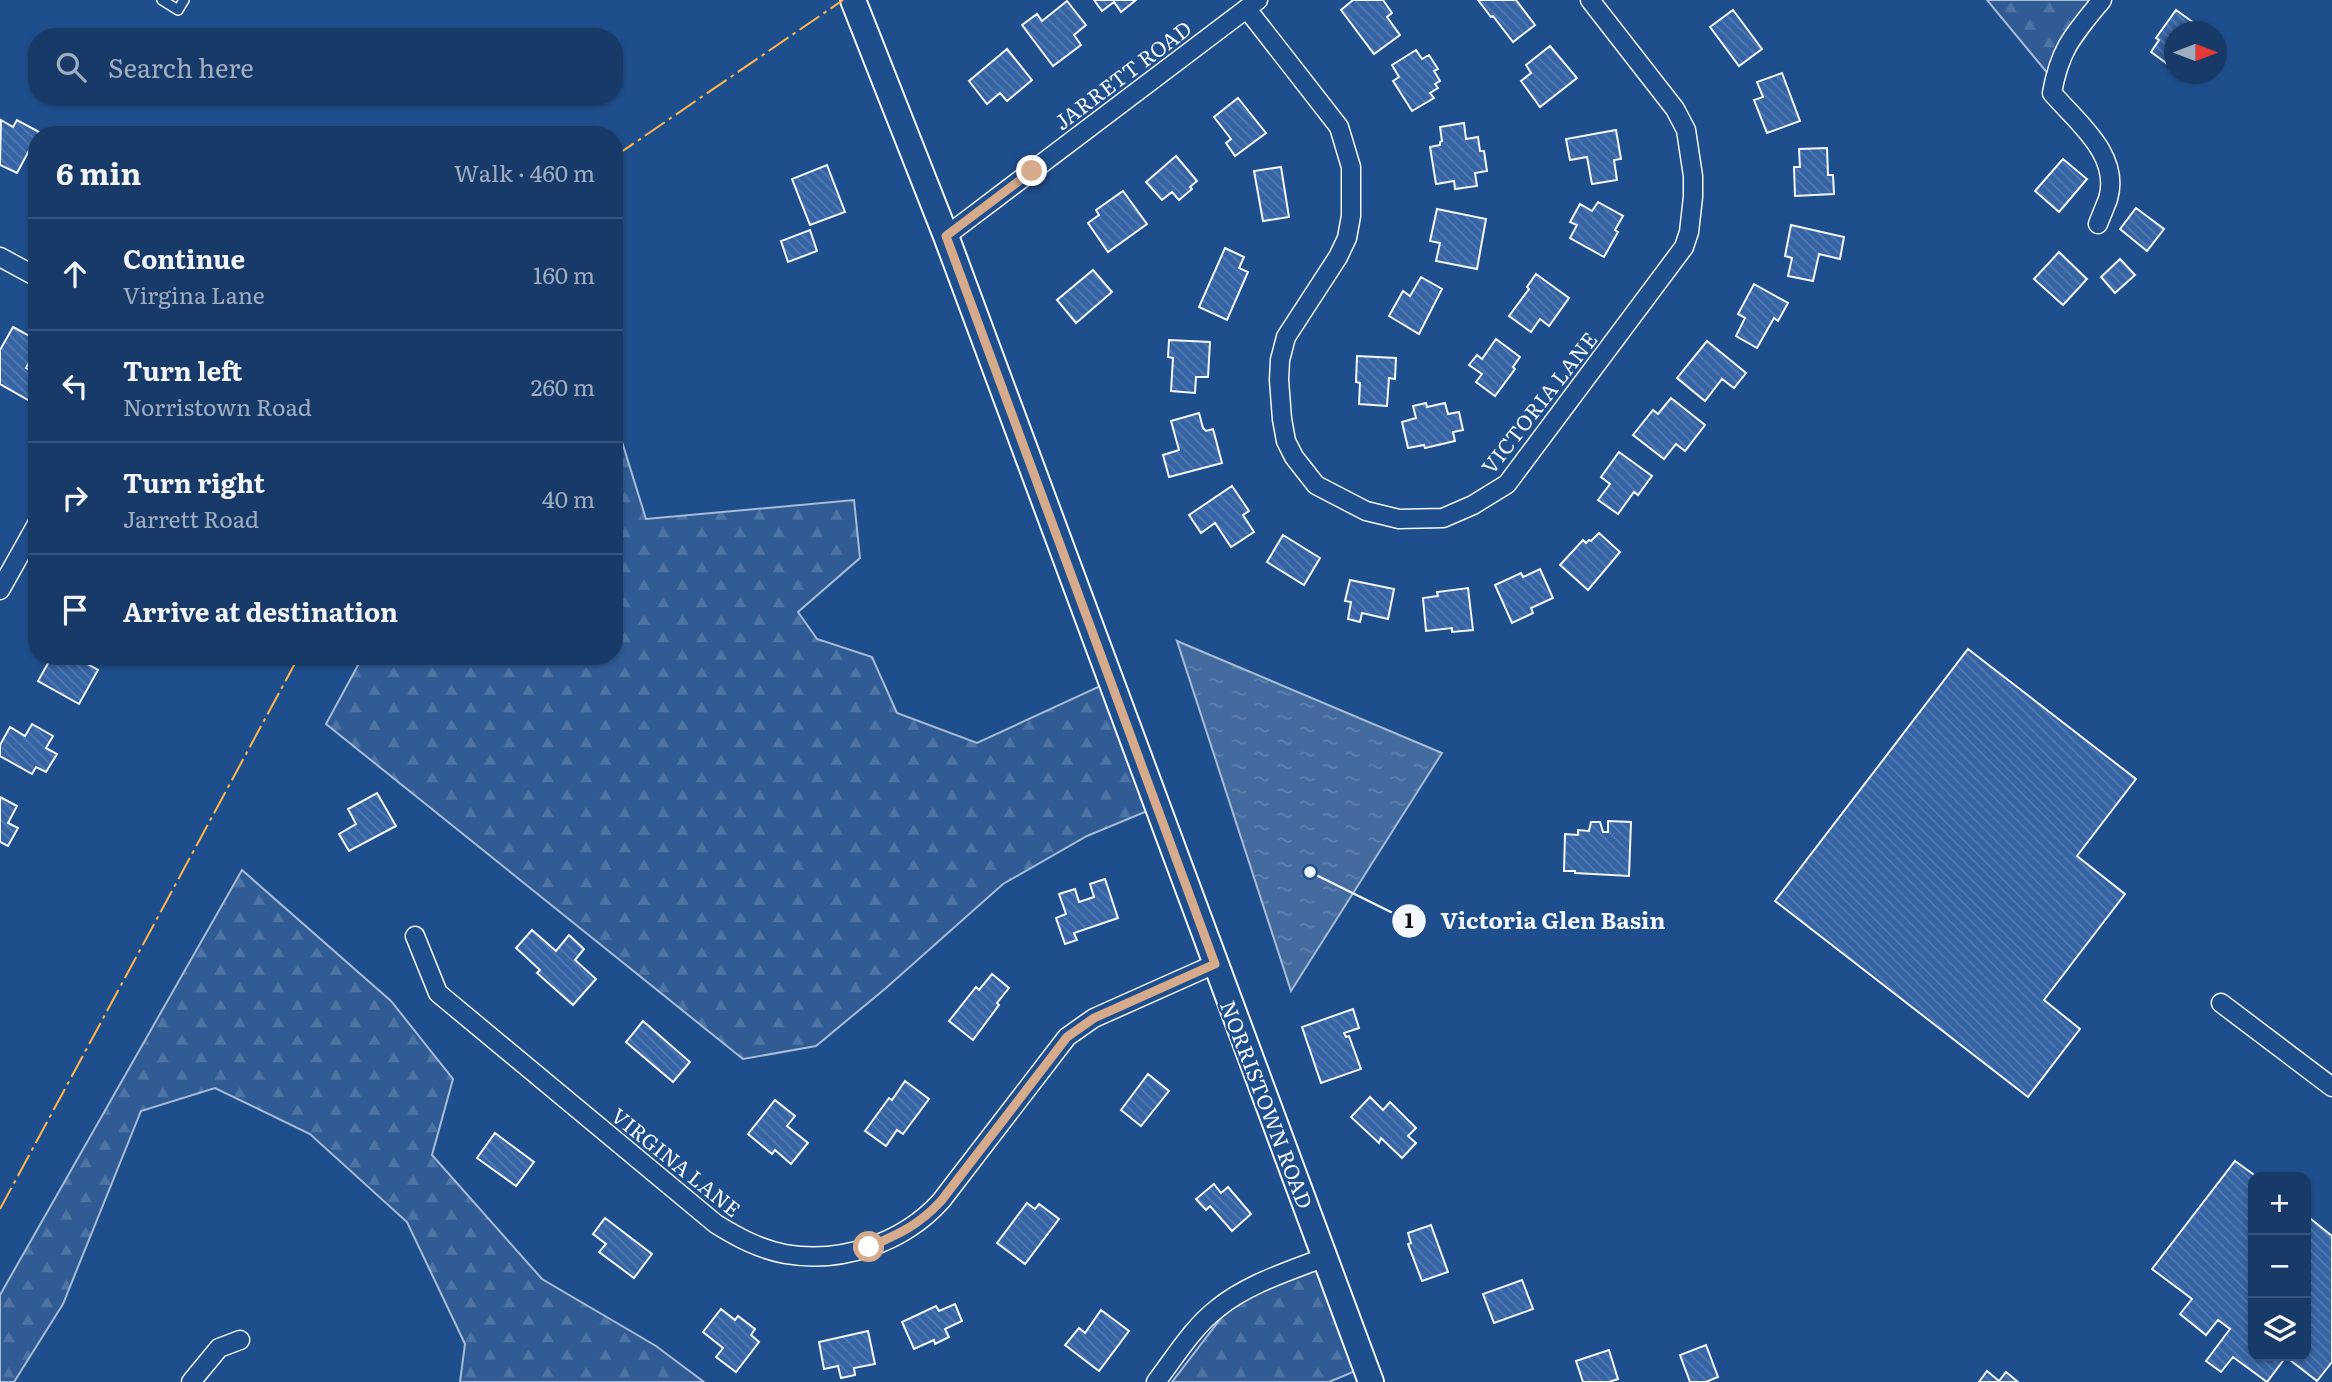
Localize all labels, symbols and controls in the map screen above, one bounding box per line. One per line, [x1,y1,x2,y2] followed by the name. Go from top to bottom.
[1047,12,1197,136] street label: JARRETT ROAD
[2164,21,2227,84] north arrow
[28,28,623,105] search box
[108,47,254,86] text: Search here
[52,48,90,86] icon: search
[56,150,141,194] text: 6 min
[454,155,595,189] text: Walk · 460 m
[1016,155,1047,186] route end
[123,238,245,277] text: Continue
[56,255,94,293] icon: ahead
[533,257,595,291] text: 160 m
[123,277,265,311] text: Virgina Lane
[1473,324,1603,480] street label: VICTORIA LANE
[123,350,242,389] text: Turn left
[56,367,94,405] icon: left
[531,369,595,403] text: 260 m
[123,389,312,423] text: Norristown Road
[123,462,265,501] text: Turn right
[56,479,94,517] icon: right
[542,481,595,515] text: 40 m
[123,501,259,535] text: Jarrett Road
[56,591,94,629] icon: arrive
[123,591,398,630] text: Arrive at destination
[1392,899,1680,943] callout: Victoria Glen Basin
[1441,902,1666,936] text: Victoria Glen Basin
[1405,903,1414,934] text: 1
[1214,995,1322,1213] street label: NORRISTOWN ROAD
[606,1099,748,1223] street label: VIRGINA LANE
[2248,1172,2311,1361] map controls
[2248,1172,2311,1235] button: +
[853,1231,884,1262] route start
[2248,1235,2311,1298] button: −
[2248,1298,2311,1361] button: layers

